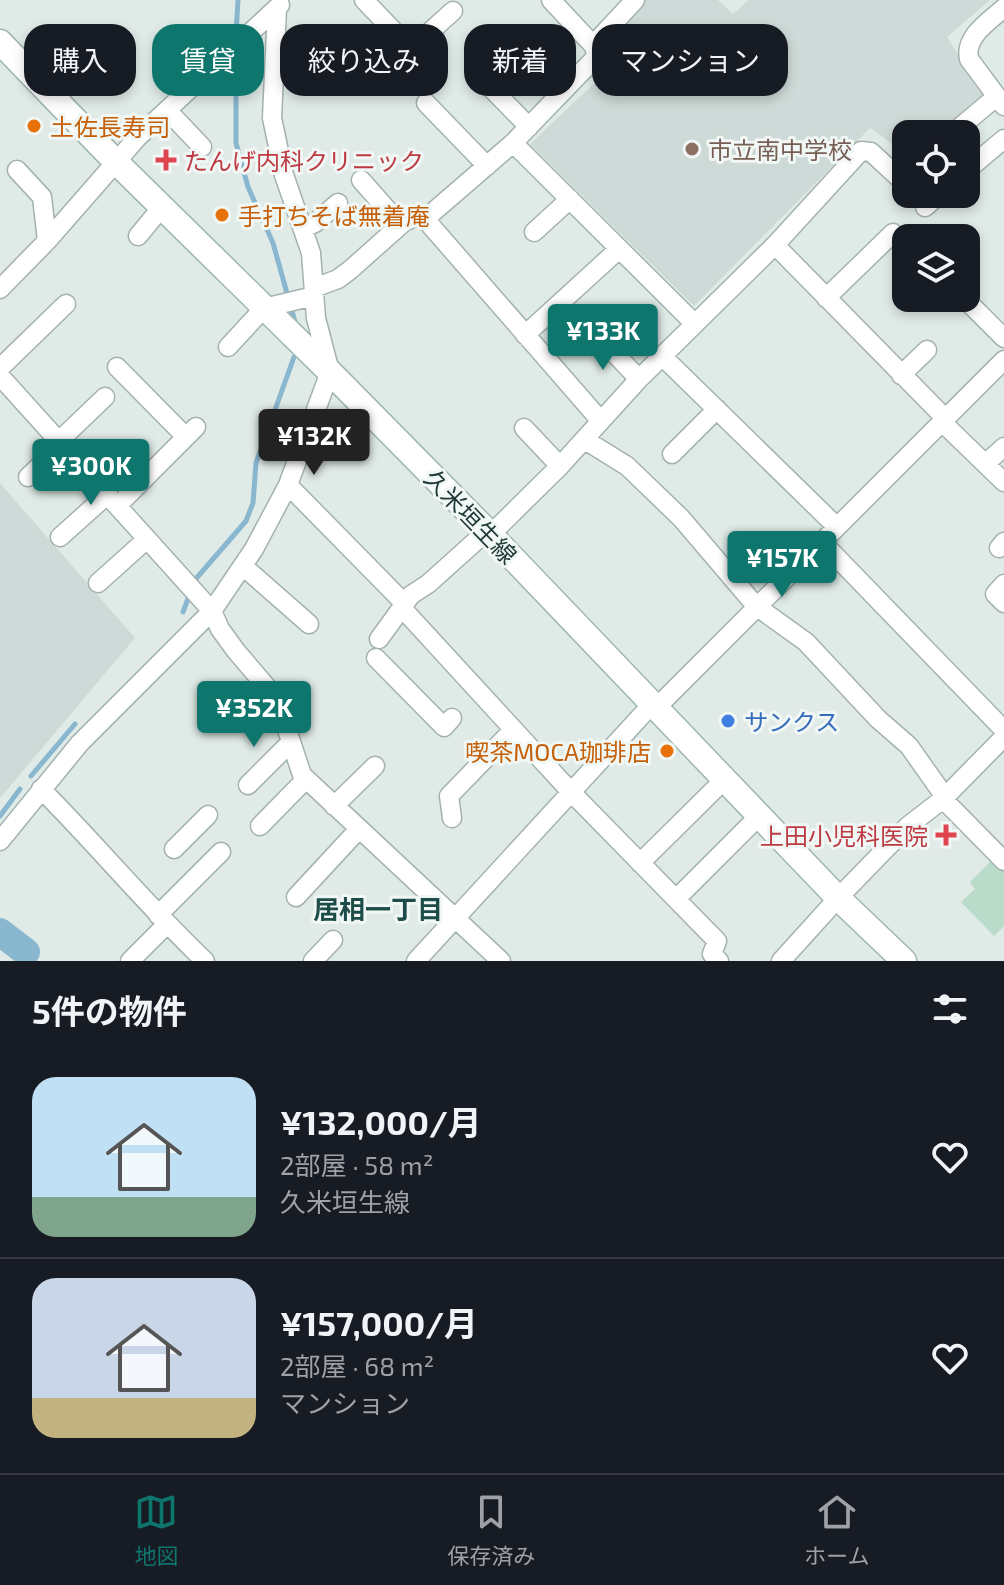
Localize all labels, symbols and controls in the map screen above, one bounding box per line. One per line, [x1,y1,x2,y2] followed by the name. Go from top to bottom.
[24,24,136,96] chip: 購入
[152,24,264,96] chip: 賃貸
[280,24,448,96] chip: 絞り込み
[464,24,576,96] chip: 新着
[592,24,788,96] chip: マンション
[50,112,170,141] place label: 土佐長寿司
[25,117,43,135] marker: 土佐長寿司
[892,120,980,312] map controls
[892,120,980,208] button: locate
[708,135,852,164] place label: 市立南中学校
[683,140,701,158] marker: 市立南中学校
[184,146,424,175] place label: たんげ内科クリニック
[155,149,177,171] marker: たんげ内科クリニック
[238,201,430,230] place label: 手打ちそば無着庵
[213,206,231,224] marker: 手打ちそば無着庵
[892,224,980,312] button: layers
[547,304,659,372] pin: ¥133K
[566,314,640,345] text: ¥133K
[258,409,370,477] pin: ¥132K
[277,419,351,450] text: ¥132K
[35,439,147,507] pin: ¥300K
[50,449,132,480] text: ¥300K
[419,463,523,569] street label: 久米垣生線
[726,531,838,599] pin: ¥157K
[745,541,819,572] text: ¥157K
[198,681,310,749] pin: ¥352K
[215,691,293,722] text: ¥352K
[744,707,839,736] place label: サンクス
[719,712,737,730] marker: サンクス
[465,737,651,766] place label: 喫茶MOCA珈琲店
[658,742,676,760] marker: 喫茶MOCA珈琲店
[760,821,928,850] place label: 上田小児科医院
[935,824,957,846] marker: 上田小児科医院
[313,893,443,924] district label: 居相一丁目
[928,987,972,1031] icon: filters
[32,990,187,1031] text: 5件の物件
[280,1101,482,1142] text: ¥132,000/月
[96,1109,192,1205] icon: home
[928,1135,972,1179] icon: heart
[280,1149,433,1180] text: 2部屋 · 58 m²
[280,1186,410,1217] text: 久米垣生線
[280,1302,478,1343] text: ¥157,000/月
[96,1310,192,1406] icon: home
[928,1336,972,1380] icon: heart
[280,1350,434,1381] text: 2部屋 · 68 m²
[280,1387,410,1418] text: マンション
[134,1490,178,1570] tab: 地図
[447,1490,535,1570] tab: 保存済み
[804,1490,870,1570] tab: ホーム

